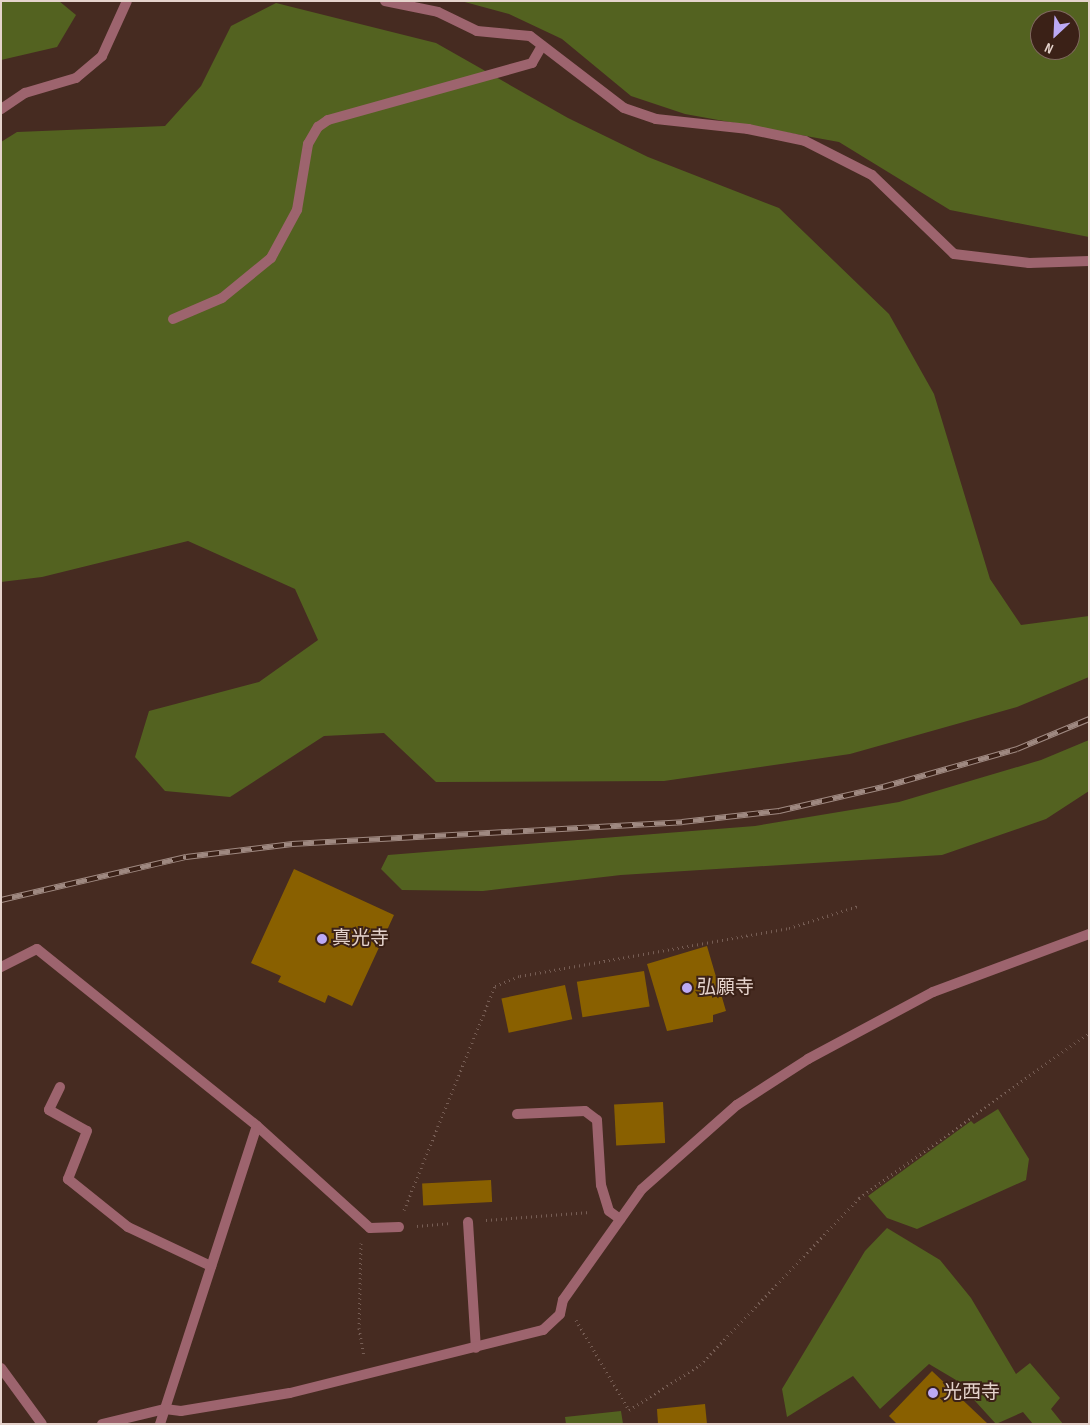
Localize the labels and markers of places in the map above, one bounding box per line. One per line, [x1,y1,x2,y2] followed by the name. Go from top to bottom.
[332,928,389,950] place label: 真光寺
[316,933,328,945] marker: 真光寺
[697,977,754,999] place label: 弘願寺
[681,982,693,994] marker: 弘願寺
[943,1382,1000,1404] place label: 光西寺
[927,1387,939,1399] marker: 光西寺

